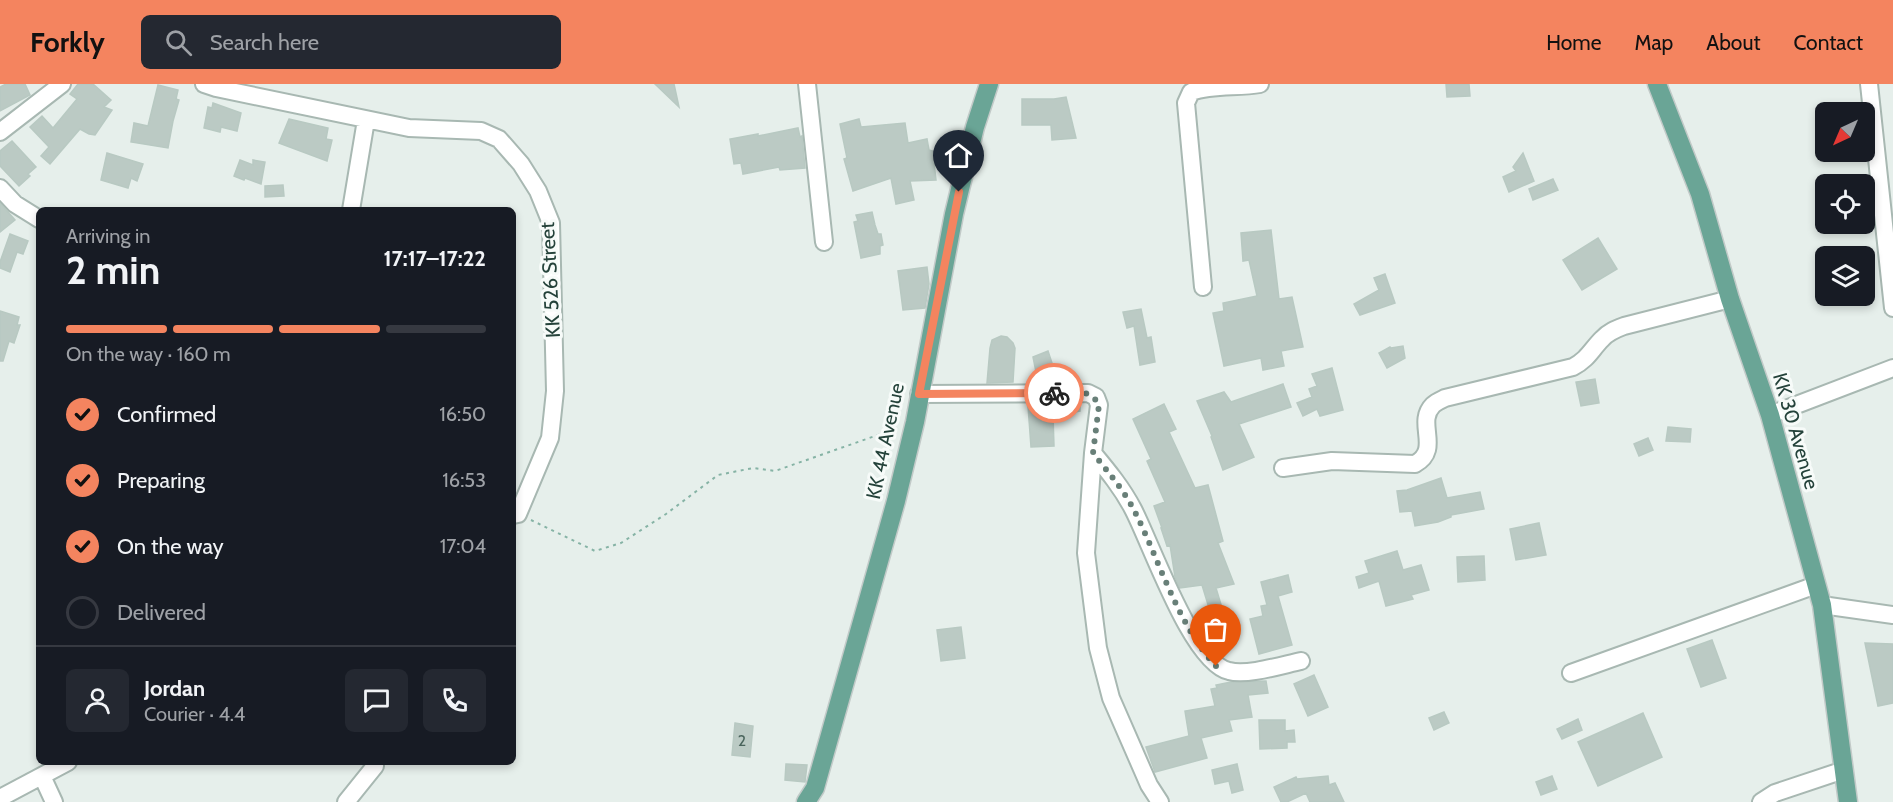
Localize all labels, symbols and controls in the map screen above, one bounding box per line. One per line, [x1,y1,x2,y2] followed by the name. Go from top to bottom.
[141,15,561,69] search box
[30,25,105,59] text: Forkly
[162,26,195,59] icon: search
[210,29,319,56] text: Search here
[1546,30,1602,55] text: Home
[1635,30,1673,55] text: Map
[1706,30,1760,55] text: About
[1793,30,1863,55] text: Contact
[1815,102,1875,162] north arrow
[1815,102,1875,306] map controls
[933,130,984,192] pin
[942,139,975,172] icon: home
[1815,174,1875,234] button: locate
[535,221,565,338] street label: KK 526 Street
[66,224,150,248] text: Arriving in
[383,245,486,272] text: 17:17–17:22
[66,246,160,294] text: 2 min
[1815,246,1875,306] button: layers
[66,342,231,366] text: On the way · 160 m
[1024,363,1084,423] courier
[1768,370,1824,492] street label: KK 30 Avenue
[1038,377,1071,410] icon: bike
[861,381,909,501] street label: KK 44 Avenue
[66,398,99,431] icon: check
[117,401,216,428] text: Confirmed
[439,402,486,426] text: 16:50
[66,464,99,497] icon: check
[117,467,205,494] text: Preparing
[442,468,486,492] text: 16:53
[66,530,99,563] icon: check
[117,533,224,560] text: On the way
[440,534,486,558] text: 17:04
[117,599,206,626] text: Delivered
[1190,604,1241,666] pin
[1199,613,1232,646] icon: bag
[66,669,129,732] button: person
[345,669,408,732] button: chat
[423,669,486,732] button: phone
[144,675,205,702] text: Jordan
[144,702,245,726] text: Courier · 4.4
[738,731,746,750] house number: 2

